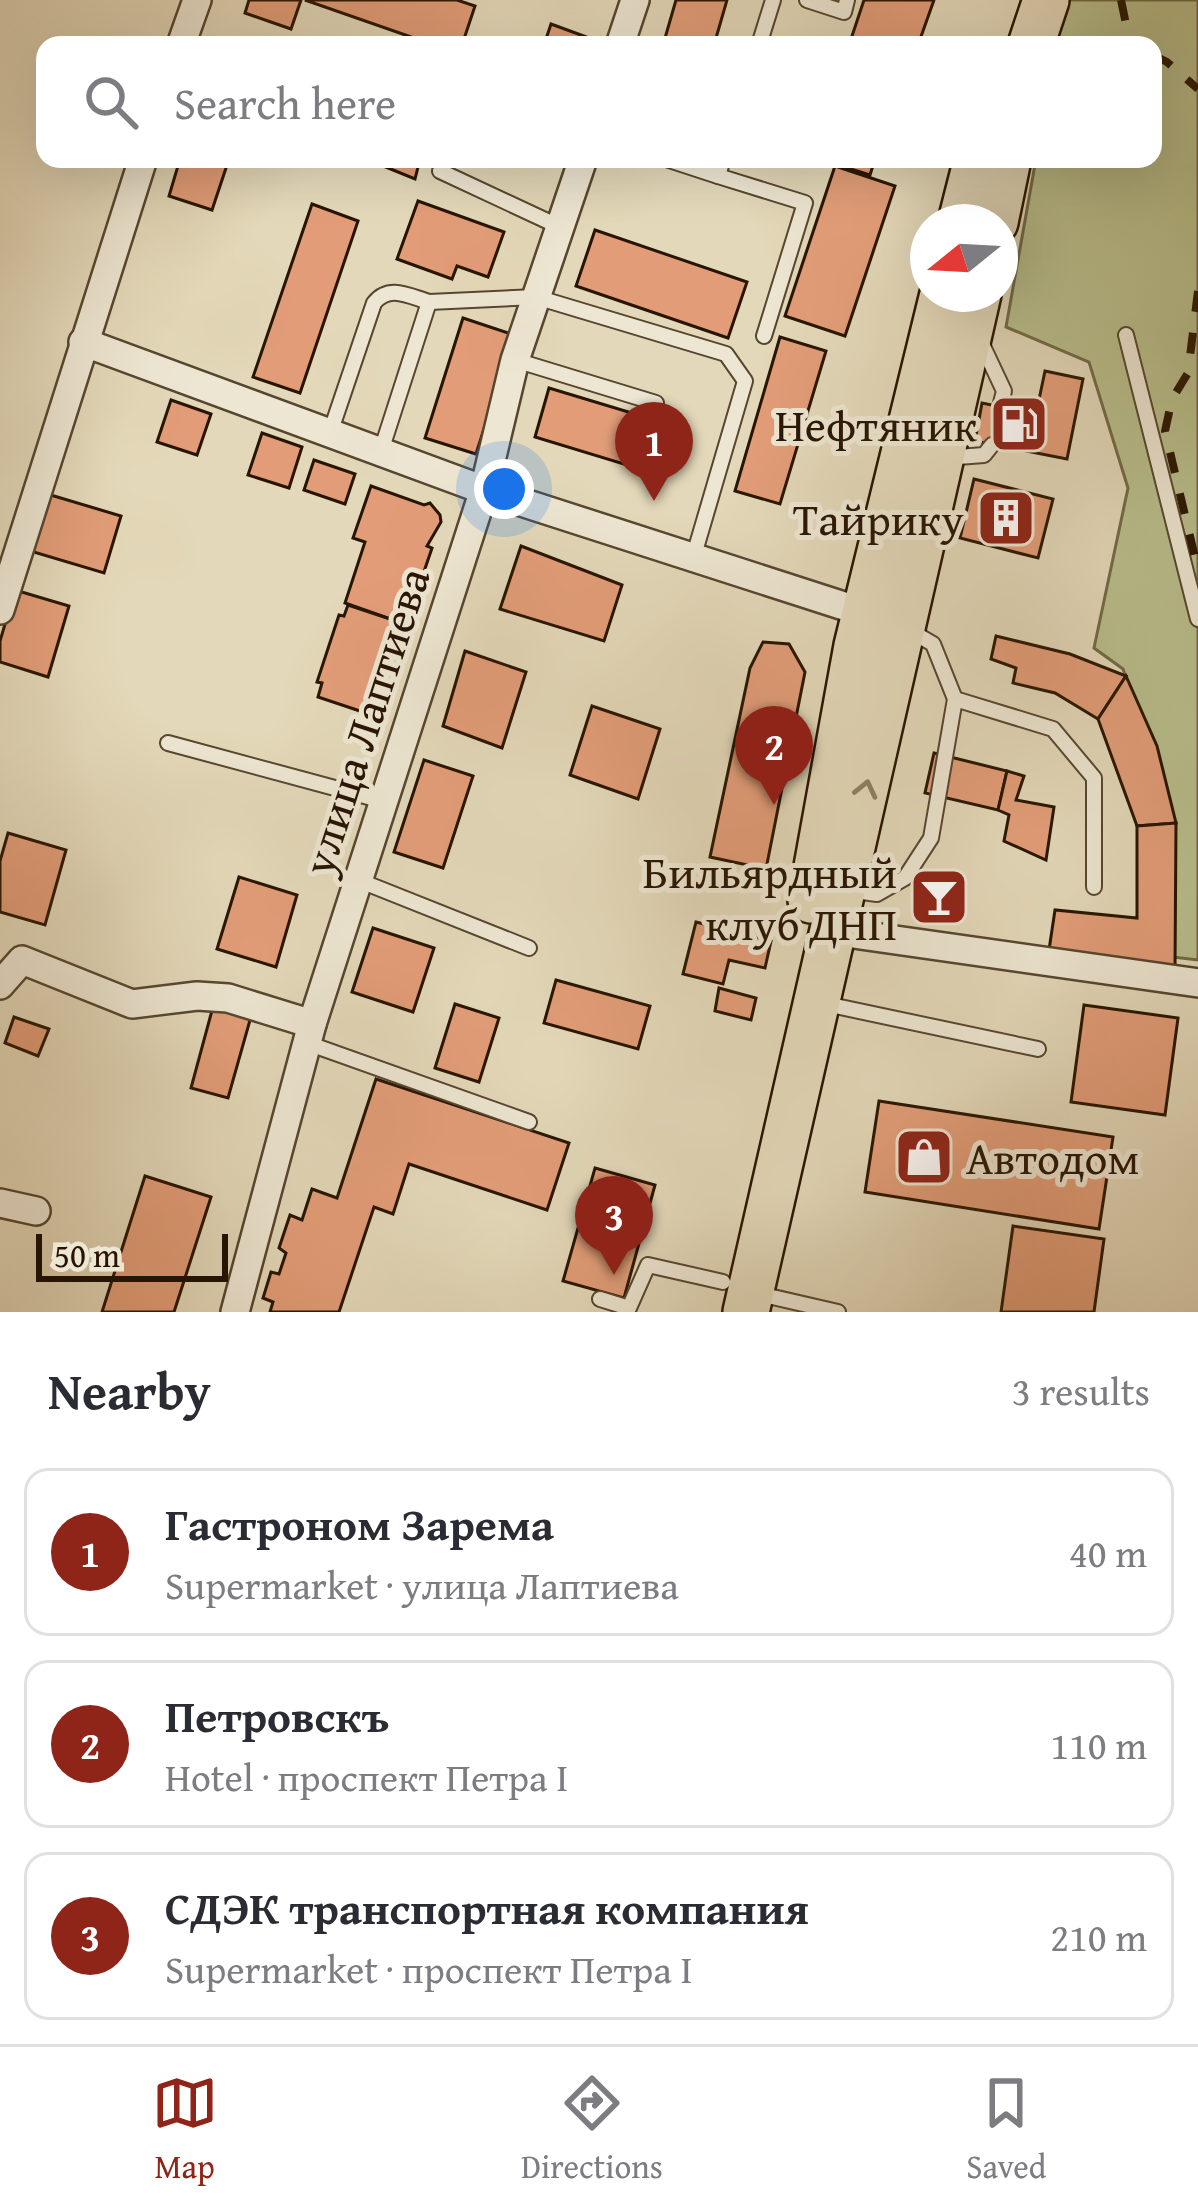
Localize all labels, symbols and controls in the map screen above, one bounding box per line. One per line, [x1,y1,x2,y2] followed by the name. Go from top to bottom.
[36,36,1162,168] search box
[78,69,144,135] icon: search
[174,70,396,135] text: Search here
[910,204,1018,312] north arrow
[775,392,977,457] place label: Нефтяник
[988,393,1050,455] fuel station icon: Нефтяник
[615,402,693,501] pin: 1
[474,459,534,519] your location
[793,486,964,551] place label: Тайрику
[975,487,1037,549] building icon: Тайрику
[284,558,445,884] street label: улица Лаптиева
[735,706,813,805] pin: 2
[852,779,877,799] one-way arrow
[643,839,897,956] place label: Бильярдный клуб ДНП
[908,866,970,928] bar icon: Бильярдный клуб ДНП
[966,1125,1140,1190] place label: Автодом
[893,1126,955,1188] shop icon: Автодом
[575,1176,653,1275] pin: 3
[36,1228,228,1281] scale bar
[54,1231,120,1279] text: 50 m
[48,1353,211,1428] text: Nearby
[1012,1362,1150,1419] text: 3 results
[165,1491,554,1556] text: Гастроном Зарема
[80,1524,100,1581] text: 1
[1069,1524,1147,1581] text: 40 m
[165,1556,679,1613] text: Supermarket · улица Лаптиева
[165,1683,390,1748] text: Петровскъ
[80,1716,100,1773] text: 2
[1050,1716,1147,1773] text: 110 m
[165,1748,568,1805] text: Hotel · проспект Петра I
[165,1875,809,1940] text: СДЭК транспортная компания
[80,1908,100,1965] text: 3
[1050,1908,1147,1965] text: 210 m
[165,1940,693,1997] text: Supermarket · проспект Петра I
[152,2070,218,2190] tab: Map
[521,2070,663,2190] tab: Directions
[966,2070,1046,2190] tab: Saved

